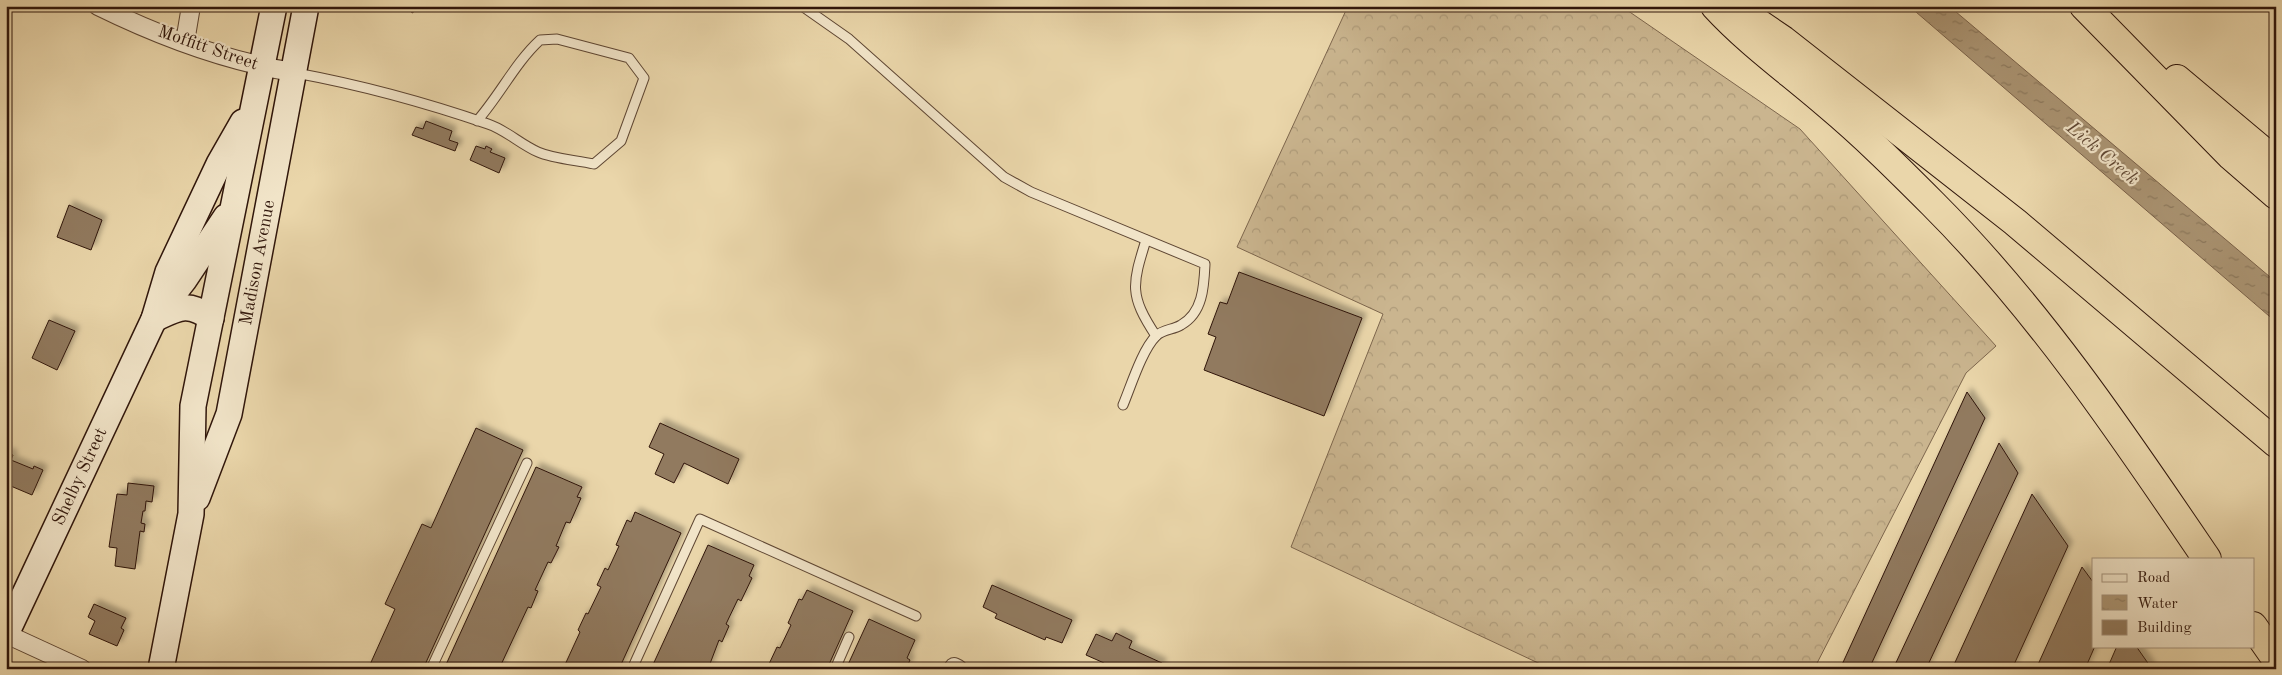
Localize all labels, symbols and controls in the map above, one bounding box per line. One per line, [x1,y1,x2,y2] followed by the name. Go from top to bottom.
[156,22,260,74] street label: Moffitt Street
[2062,118,2142,189] water label: Lick Creek
[237,198,278,327] street label: Madison Avenue
[49,425,111,528] street label: Shelby Street
[2092,558,2254,648] legend
[2137,571,2171,586] text: Road
[2137,597,2178,612] text: Water
[2137,621,2192,636] text: Building

